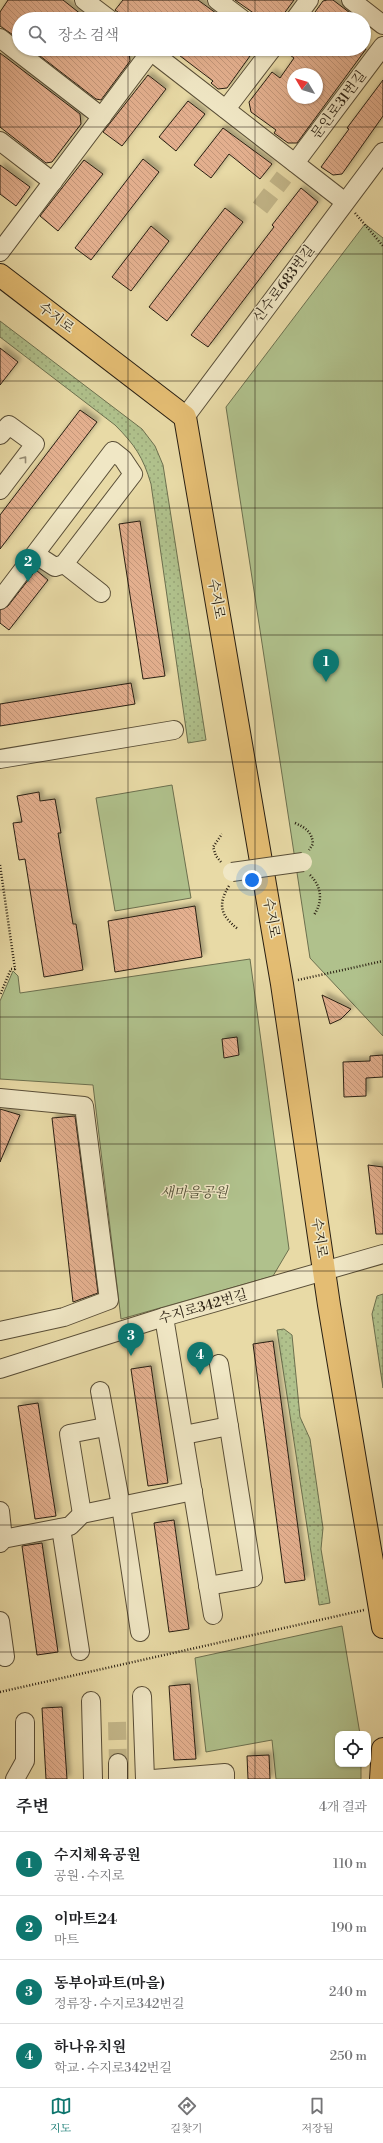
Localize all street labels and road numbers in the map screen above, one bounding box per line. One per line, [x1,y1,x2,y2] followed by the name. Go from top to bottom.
[307,67,371,143] street label: 문인로31번길
[249,242,319,326] street label: 신수로683번길
[34,299,78,338] street label: 수지로
[204,577,228,621] street label: 수지로
[259,896,283,940] street label: 수지로
[307,1217,331,1260] street label: 수지로
[156,1286,250,1328] street label: 수지로342번길

